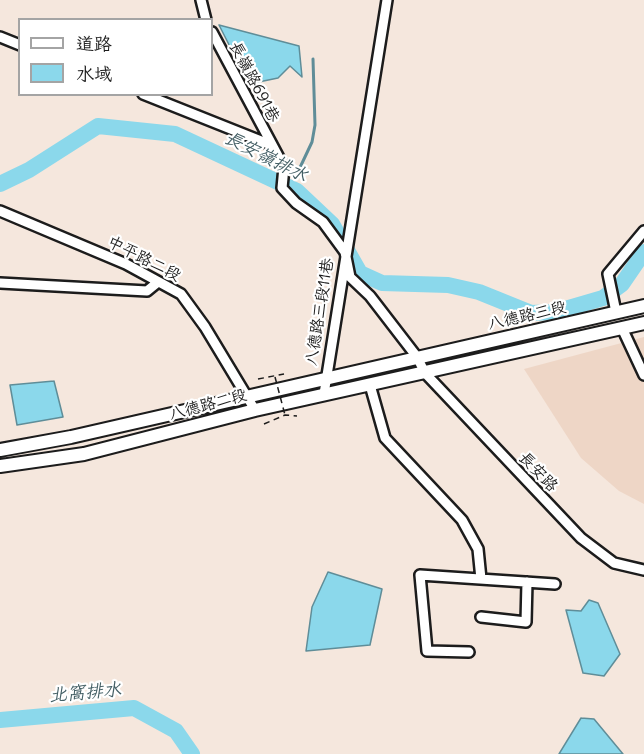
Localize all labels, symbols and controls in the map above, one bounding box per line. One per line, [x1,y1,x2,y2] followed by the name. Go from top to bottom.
[18,18,213,96] legend
[76,32,112,55] text: 道路
[225,38,283,126] street label: 長嶺路691巷
[76,62,112,85] text: 水域
[221,127,311,187] water label: 長安嶺排水
[104,232,184,286] street label: 中平路二段
[302,257,338,367] street label: 八德路三段11巷
[486,298,568,334] street label: 八德路三段
[167,385,249,425] street label: 八德路二段
[514,448,562,496] street label: 長安路
[48,679,122,707] water label: 北窩排水

